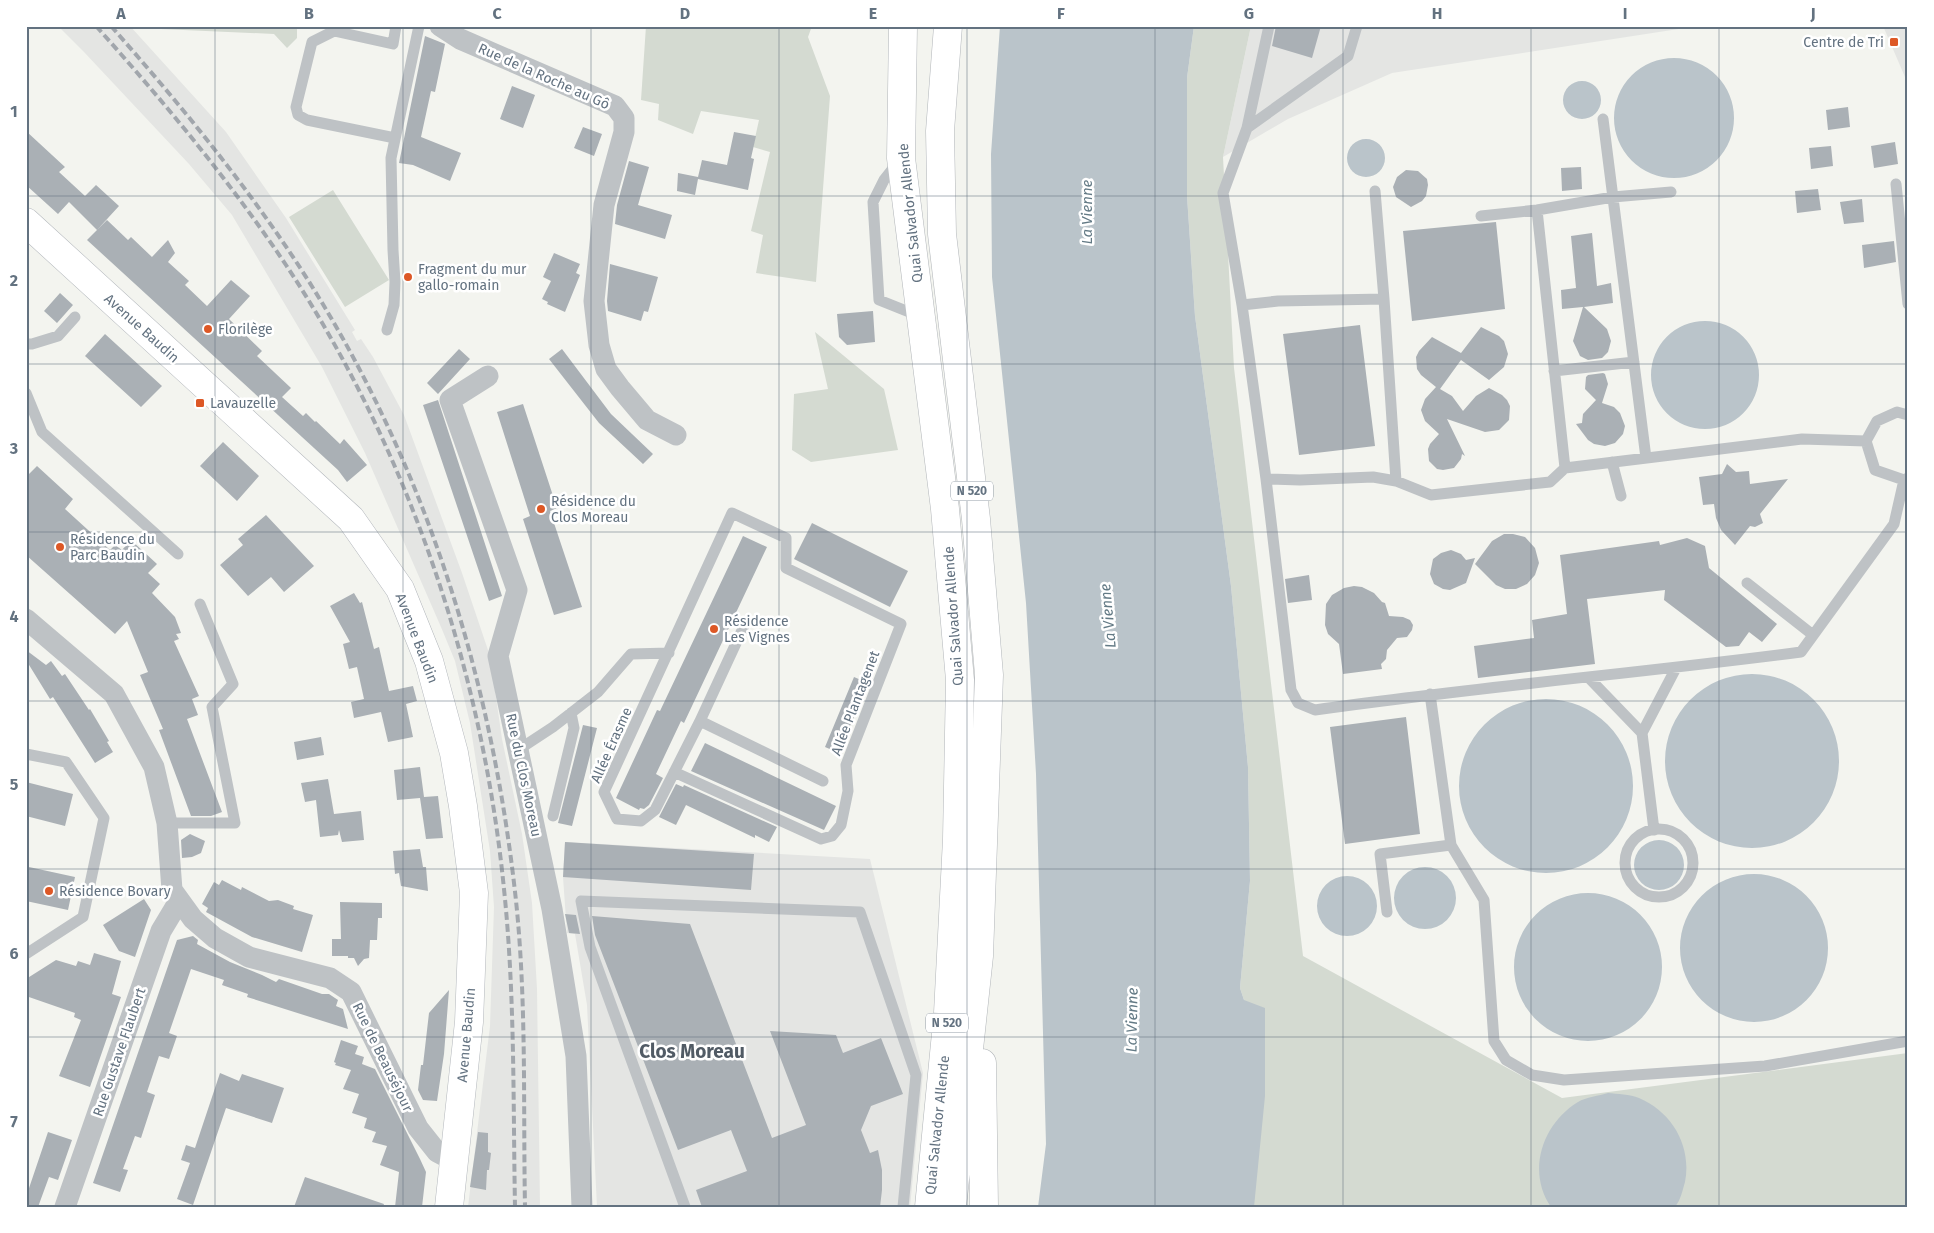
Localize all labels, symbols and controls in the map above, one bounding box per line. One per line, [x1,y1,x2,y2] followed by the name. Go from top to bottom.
[115,4,126,23] text: A
[304,4,314,23] text: B
[492,4,502,23] text: C
[680,4,690,23] text: D
[869,4,877,23] text: E
[1057,4,1065,23] text: F
[1244,4,1254,23] text: G
[1432,4,1442,23] text: H
[1623,4,1627,23] text: I
[1809,4,1816,23] text: J
[1803,34,1884,51] place label: Centre de Tri
[1888,36,1900,48] marker: Centre de Tri
[475,40,612,113] street label: Rue de la Roche au Gô
[10,102,18,121] text: 1
[895,142,926,284] street label: Quai Salvador Allende
[1078,179,1096,244] water label: La Vienne
[418,261,527,294] place label: Fragment du mur gallo-romain
[10,271,18,290] text: 2
[402,271,414,283] marker: Fragment du mur gallo-romain
[101,290,183,366] street label: Avenue Baudin
[218,321,273,338] place label: Florilège
[202,323,214,335] marker: Florilège
[210,395,276,412] place label: Lavauzelle
[194,397,206,409] marker: Lavauzelle
[9,439,18,458] text: 3
[951,482,993,501] road number: N 520
[551,493,636,526] place label: Résidence du Clos Moreau
[535,503,547,515] marker: Résidence du Clos Moreau
[70,531,155,564] place label: Résidence du Parc Baudin
[54,541,66,553] marker: Résidence du Parc Baudin
[940,545,967,686] street label: Quai Salvador Allende
[1096,583,1120,649] water label: La Vienne
[392,591,441,686] street label: Avenue Baudin
[9,607,19,626] text: 4
[724,613,790,646] place label: Résidence Les Vignes
[708,623,720,635] marker: Résidence Les Vignes
[828,647,884,758] street label: Allée Plantagenet
[586,704,636,786] street label: Allée Érasme
[502,712,545,838] street label: Rue du Clos Moreau
[10,775,19,794] text: 5
[59,883,171,900] place label: Résidence Bovary
[43,885,55,897] marker: Résidence Bovary
[9,944,19,963] text: 6
[89,985,150,1119] street label: Rue Gustave Flaubert
[454,987,479,1083] street label: Avenue Baudin
[1122,987,1142,1053] water label: La Vienne
[349,1000,417,1115] street label: Rue de Beauséjour
[926,1014,968,1032] road number: N 520
[639,1040,745,1063] district label: Clos Moreau
[922,1054,953,1196] street label: Quai Salvador Allende
[10,1112,18,1131] text: 7

